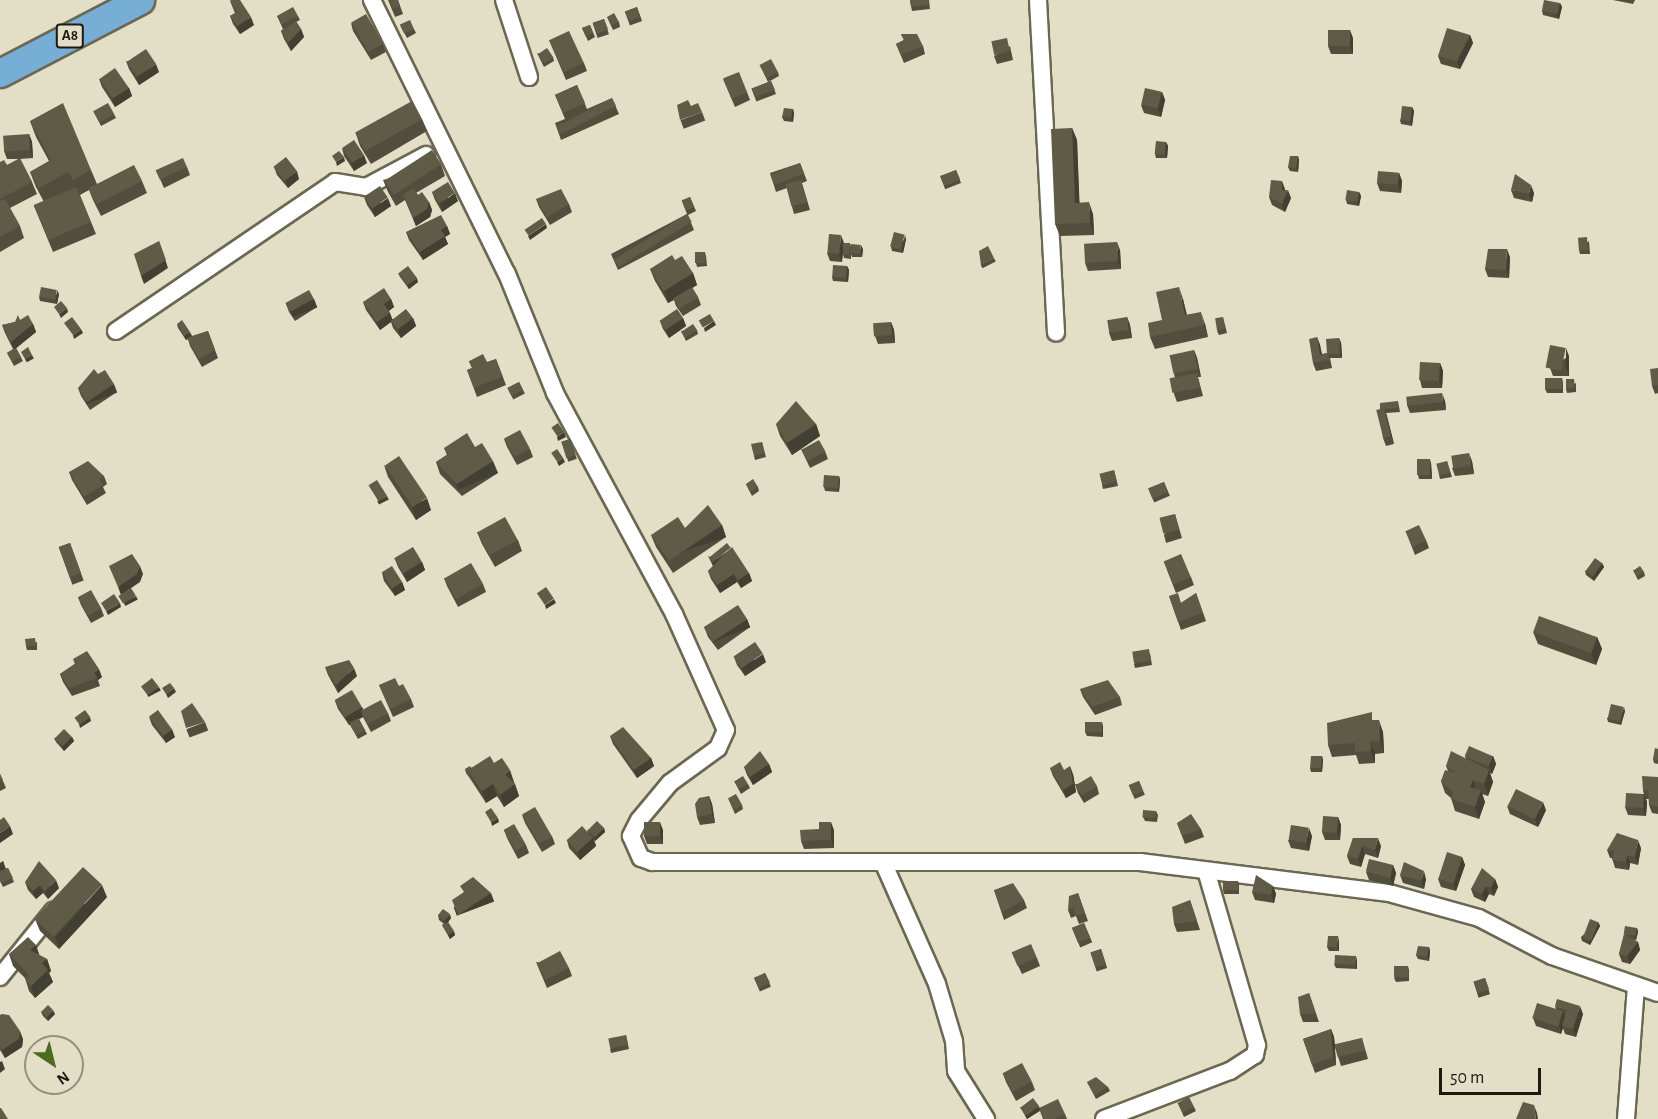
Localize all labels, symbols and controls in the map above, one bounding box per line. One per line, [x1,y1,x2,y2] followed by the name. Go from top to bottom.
[55,24,85,48] road number: A8
[24,1035,84,1095] north arrow
[1442,1056,1544,1094] scale bar
[54,1068,72,1088] text: N
[1450,1069,1484,1087] text: 50 m

